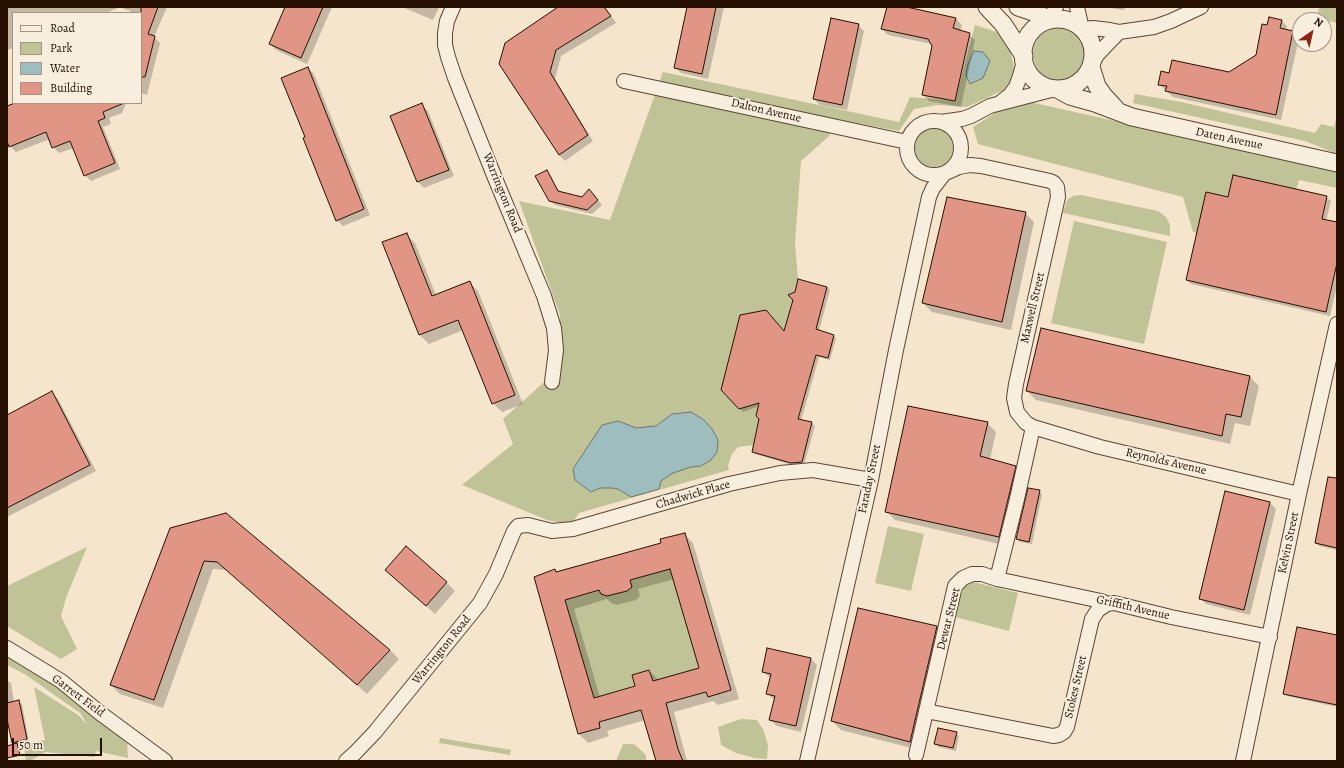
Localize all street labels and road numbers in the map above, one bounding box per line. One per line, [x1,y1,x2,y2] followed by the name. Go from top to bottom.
[730,96,802,126] street label: Dalton Avenue
[1194,125,1264,153] street label: Daten Avenue
[479,151,525,235] street label: Warrington Road
[1018,271,1048,345] street label: Maxwell Street
[856,443,884,515] street label: Faraday Street
[1124,446,1208,478] street label: Reynolds Avenue
[654,478,732,512] street label: Chadwick Place
[1275,511,1303,575] street label: Kelvin Street
[934,586,964,652] street label: Dewar Street
[1095,593,1171,623] street label: Griffith Avenue
[410,612,474,688] street label: Warrington Road
[1062,654,1090,720] street label: Stokes Street
[49,672,107,720] street label: Garrett Field

